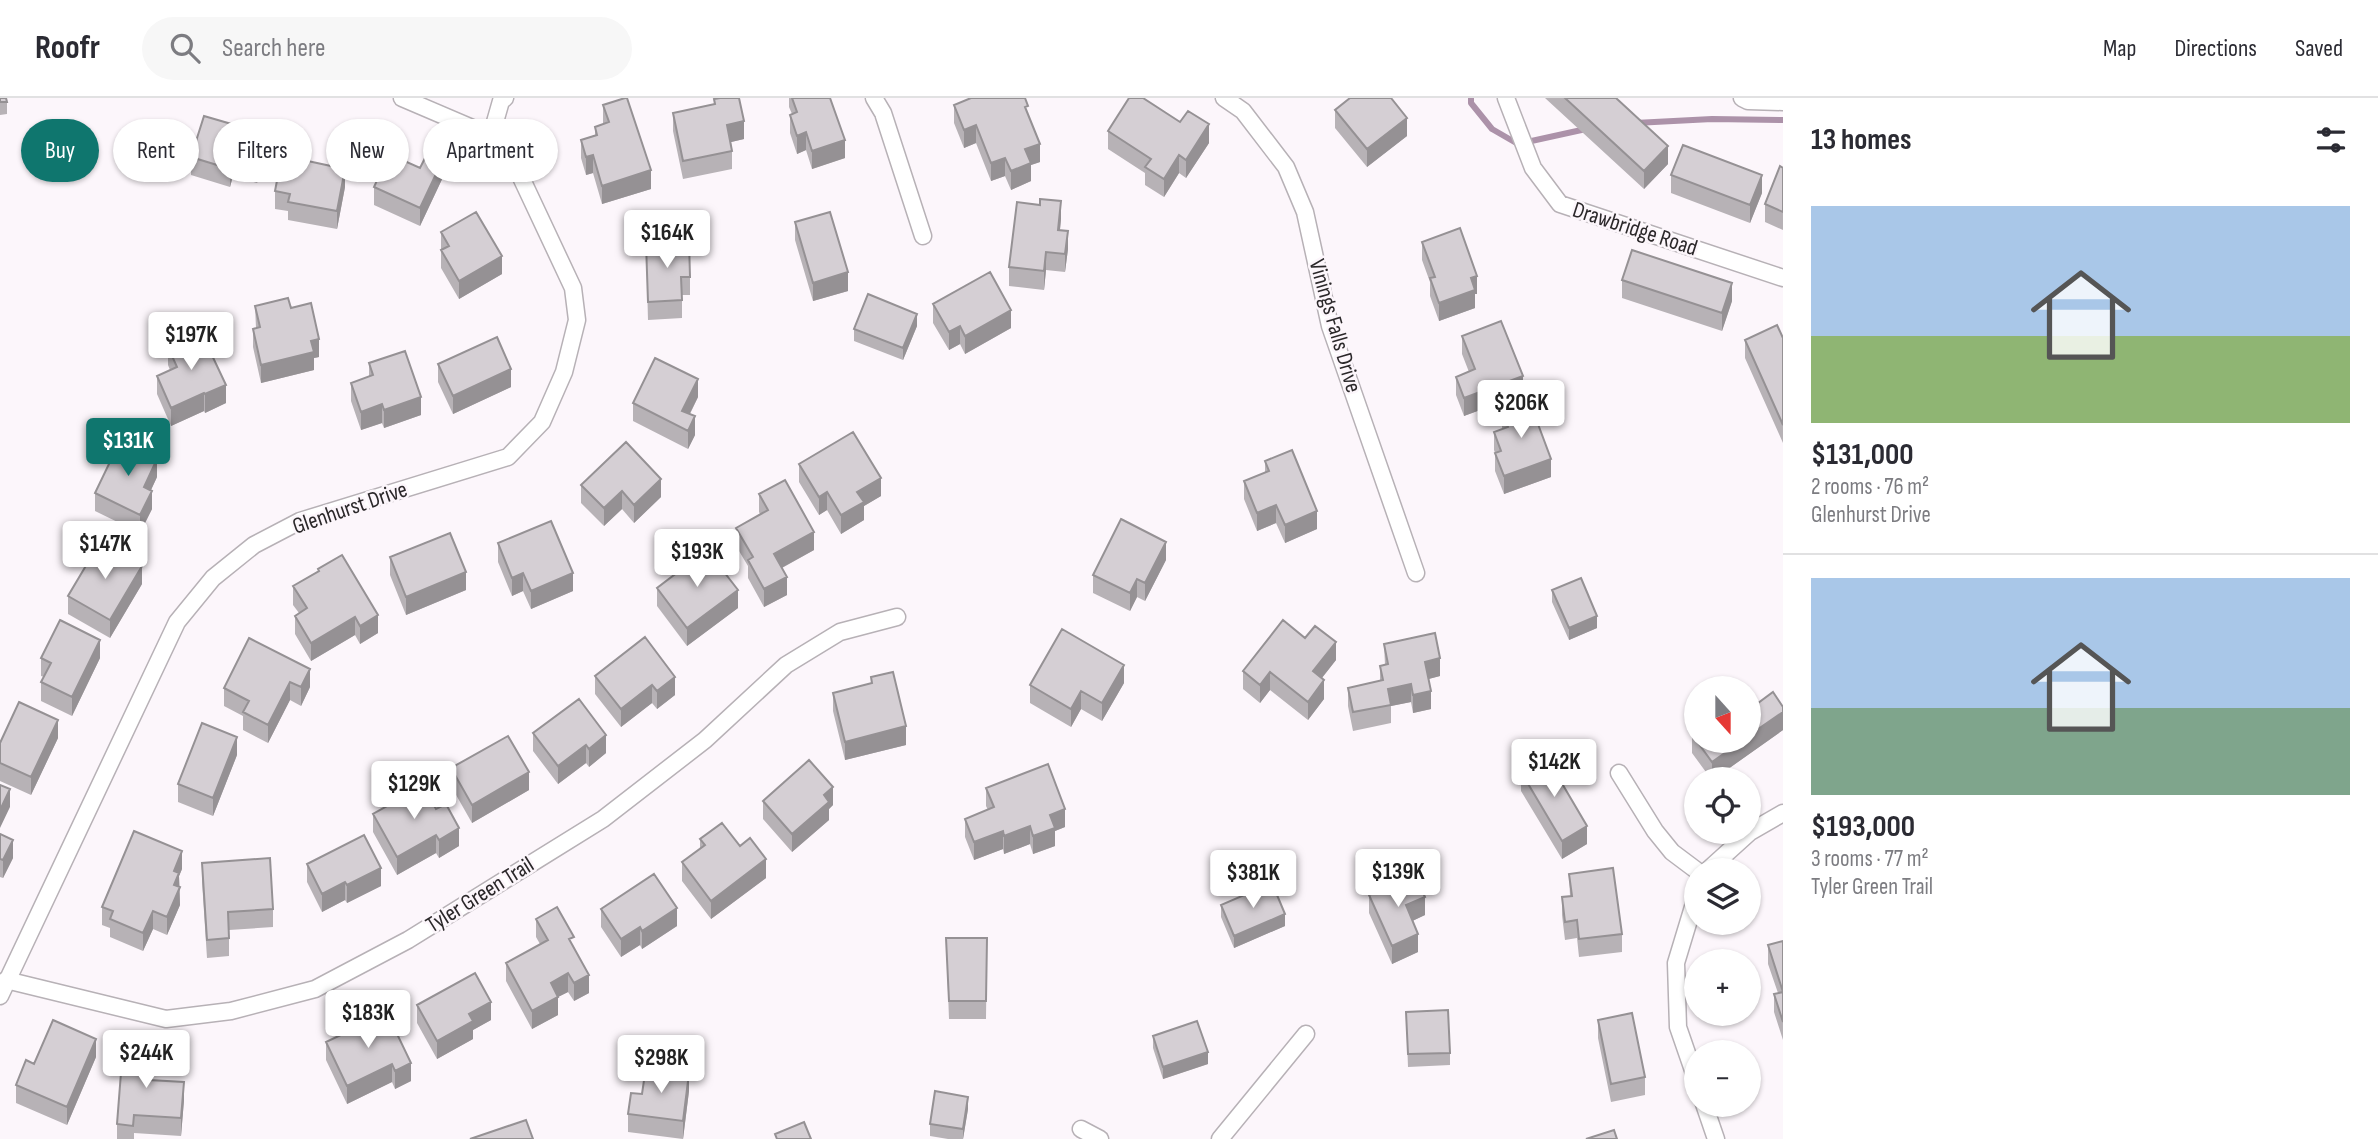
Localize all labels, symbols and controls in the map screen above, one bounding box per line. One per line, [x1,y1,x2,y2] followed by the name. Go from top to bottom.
[142,17,632,80] search box
[35,28,100,68] text: Roofr
[166,29,204,67] icon: search
[222,33,325,64] text: Search here
[2103,34,2136,63] text: Map
[2174,34,2257,63] text: Directions
[2295,34,2343,63] text: Saved
[21,119,99,182] chip: Buy
[113,119,199,182] chip: Rent
[213,119,312,182] chip: Filters
[326,119,409,182] chip: New
[423,119,558,182] chip: Apartment
[2312,121,2350,159] icon: filters
[1811,122,1912,158] text: 13 homes
[1569,196,1701,262] street label: Drawbridge Road
[618,211,716,270] pin: $164K
[640,219,694,247] text: $164K
[2018,252,2144,378] icon: home
[1303,256,1367,396] street label: Vinings Falls Drive
[142,313,240,372] pin: $197K
[164,321,218,349] text: $197K
[1472,380,1570,440] pin: $206K
[1494,389,1548,417] text: $206K
[79,418,177,478] pin: $131K
[102,427,154,455] text: $131K
[1811,437,1914,473] text: $131,000
[1811,473,1929,501] text: 2 rooms · 76 m²
[289,475,411,541] street label: Glenhurst Drive
[1811,501,1931,529] text: Glenhurst Drive
[56,522,154,581] pin: $147K
[79,530,131,558] text: $147K
[648,530,746,589] pin: $193K
[670,538,724,566] text: $193K
[2018,624,2144,750] icon: home
[1684,676,1760,752] north arrow
[1684,676,1761,1117] map controls
[1505,740,1603,799] pin: $142K
[1527,748,1581,776] text: $142K
[365,762,463,821] pin: $129K
[1684,767,1761,844] button: locate
[387,770,441,798] text: $129K
[1811,809,1915,845] text: $193,000
[1811,845,1929,873] text: 3 rooms · 77 m²
[1204,850,1302,910] pin: $381K
[1349,850,1447,909] pin: $139K
[421,851,539,939] street label: Tyler Green Trail
[1371,858,1425,886] text: $139K
[1684,858,1761,935] button: layers
[1226,859,1280,887] text: $381K
[1811,873,1933,901] text: Tyler Green Trail
[1684,949,1761,1026] button: +
[319,990,417,1050] pin: $183K
[341,999,395,1027] text: $183K
[97,1030,195,1090] pin: $244K
[612,1035,710,1095] pin: $298K
[119,1039,173,1067] text: $244K
[1684,1040,1761,1117] button: −
[634,1044,688,1072] text: $298K

